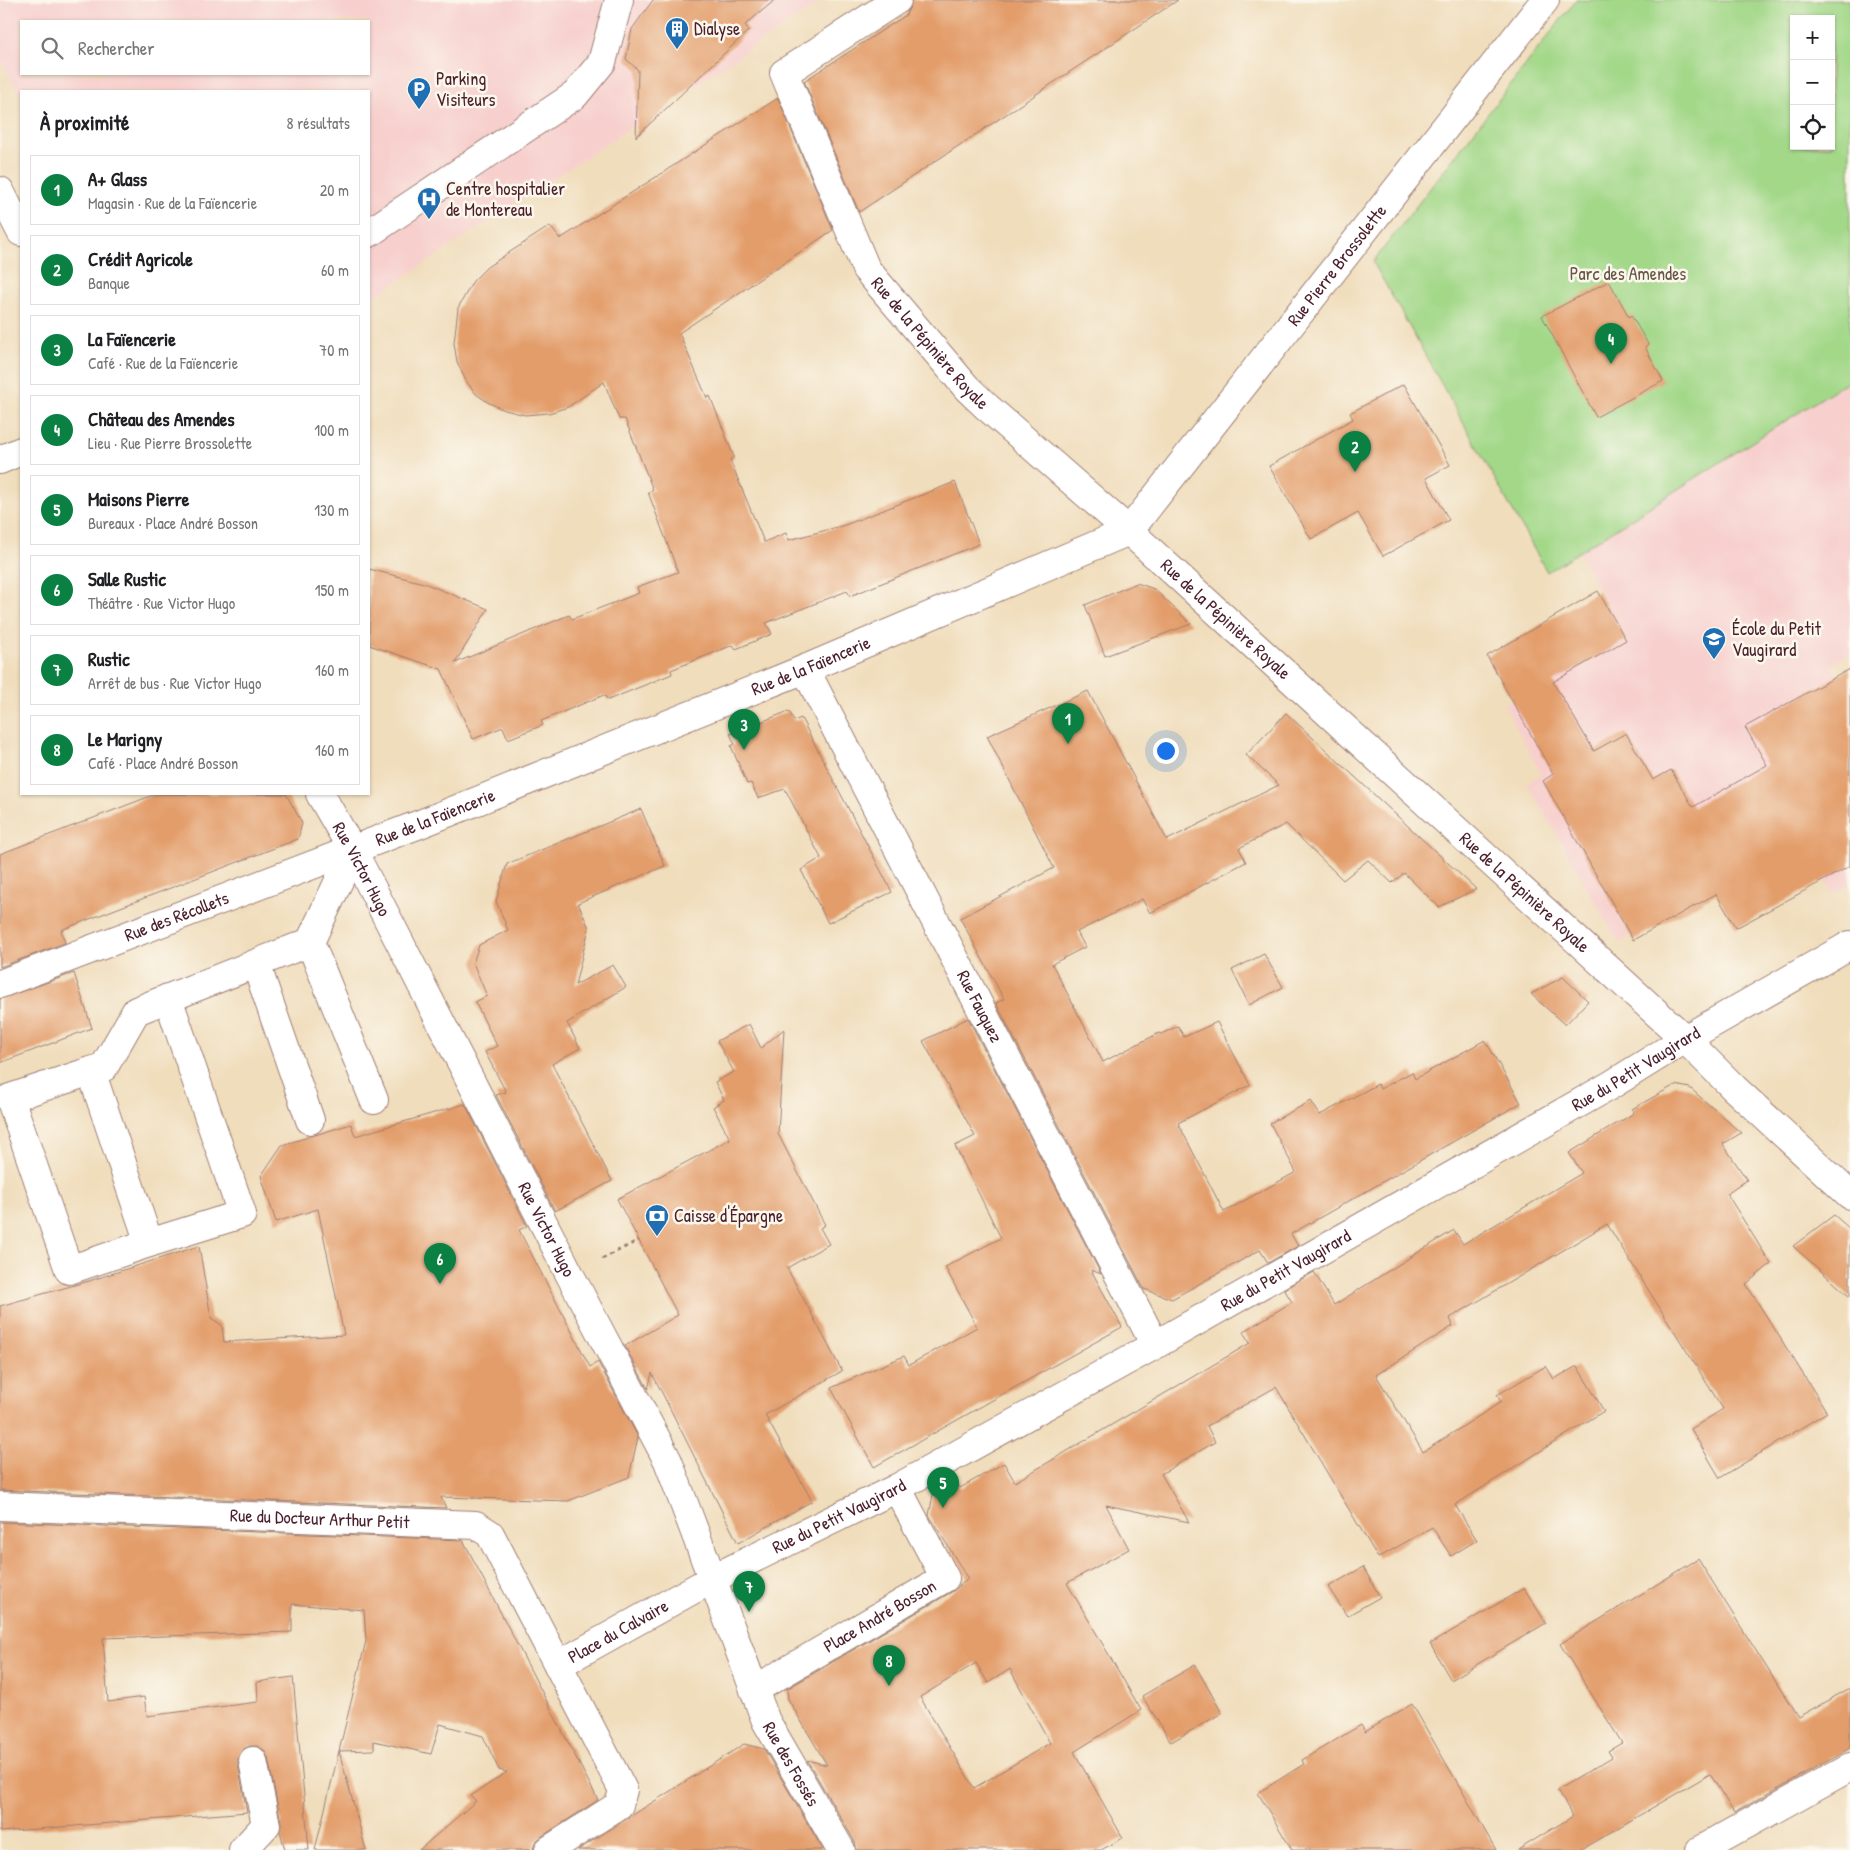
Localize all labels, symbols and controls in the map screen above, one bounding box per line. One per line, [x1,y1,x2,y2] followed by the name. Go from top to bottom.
[1790,15,1835,150] map controls
[1790,15,1835,60] button: +
[664,16,690,50] building icon: Dialyse
[694,16,740,41] place label: Dialyse
[20,20,370,75] search box
[38,34,66,62] icon: search
[78,35,155,61] text: Rechercher
[1790,60,1835,105] button: −
[436,66,496,112] place label: Parking Visiteurs
[406,76,432,110] parking icon: Parking Visiteurs
[1790,105,1835,150] button: locate
[40,108,129,137] text: À proximité
[287,112,350,134] text: 8 résultats
[88,166,147,192] text: A+ Glass
[446,176,565,222] place label: Centre hospitalier de Montereau
[54,179,60,201] text: 1
[320,179,349,201] text: 20 m
[416,186,442,220] hospital icon: Centre hospitalier de Montereau
[88,192,257,214] text: Magasin · Rue de la Faïencerie
[1281,199,1392,331] street label: Rue Pierre Brossolette
[88,246,193,272] text: Crédit Agricole
[53,259,61,281] text: 2
[321,259,349,281] text: 60 m
[1570,261,1686,286] park label: Parc des Amendes
[866,271,995,415] street label: Rue de la Pépinière Royale
[88,272,130,294] text: Banque
[1595,323,1627,364] pin: 4
[88,326,176,352] text: La Faïencerie
[53,339,61,361] text: 3
[319,339,349,361] text: 70 m
[88,352,238,374] text: Café · Rue de la Faïencerie
[88,406,235,432] text: Château des Amendes
[54,419,60,441] text: 4
[314,419,349,441] text: 100 m
[1339,431,1371,472] pin: 2
[88,432,252,454] text: Lieu · Rue Pierre Brossolette
[88,486,189,512] text: Maisons Pierre
[54,499,60,521] text: 5
[314,499,349,521] text: 130 m
[88,512,258,534] text: Bureaux · Place André Bosson
[1155,553,1296,685] street label: Rue de la Pépinière Royale
[88,566,166,592] text: Salle Rustic
[54,579,60,601] text: 6
[315,579,349,601] text: 150 m
[88,592,235,614] text: Théâtre · Rue Victor Hugo
[1732,616,1822,662] place label: École du Petit Vaugirard
[1701,626,1727,660] school or university icon: École du Petit Vaugirard
[748,630,874,701] street label: Rue de la Faïencerie
[88,646,130,672] text: Rustic
[53,659,61,681] text: 7
[315,659,349,681] text: 160 m
[88,672,261,694] text: Arrêt de bus · Rue Victor Hugo
[1052,703,1084,744] pin: 1
[728,709,760,750] pin: 3
[88,726,162,752] text: Le Marigny
[1153,738,1179,764] your location
[54,739,60,761] text: 8
[315,739,349,761] text: 160 m
[88,752,238,774] text: Café · Place André Bosson
[372,782,499,852] street label: Rue de la Faïencerie
[327,817,397,920] street label: Rue Victor Hugo
[1454,826,1595,958] street label: Rue de la Pépinière Royale
[121,885,232,947] street label: Rue des Récollets
[951,966,1009,1047] street label: Rue Fauquez
[1567,1020,1704,1117] street label: Rue du Petit Vaugirard
[512,1178,582,1281] street label: Rue Victor Hugo
[644,1203,670,1237] bank icon: Caisse d'Épargne
[674,1203,783,1228] place label: Caisse d'Épargne
[1216,1223,1355,1317] street label: Rue du Petit Vaugirard
[424,1243,456,1284] pin: 6
[927,1467,959,1508] pin: 5
[768,1473,910,1559] street label: Rue du Petit Vaugirard
[230,1502,411,1534] street label: Rue du Docteur Arthur Petit
[733,1571,765,1612] pin: 7
[819,1573,941,1659] street label: Place André Bosson
[563,1593,673,1669] street label: Place du Calvaire
[873,1645,905,1686] pin: 8
[757,1717,826,1811] street label: Rue des Fossés

